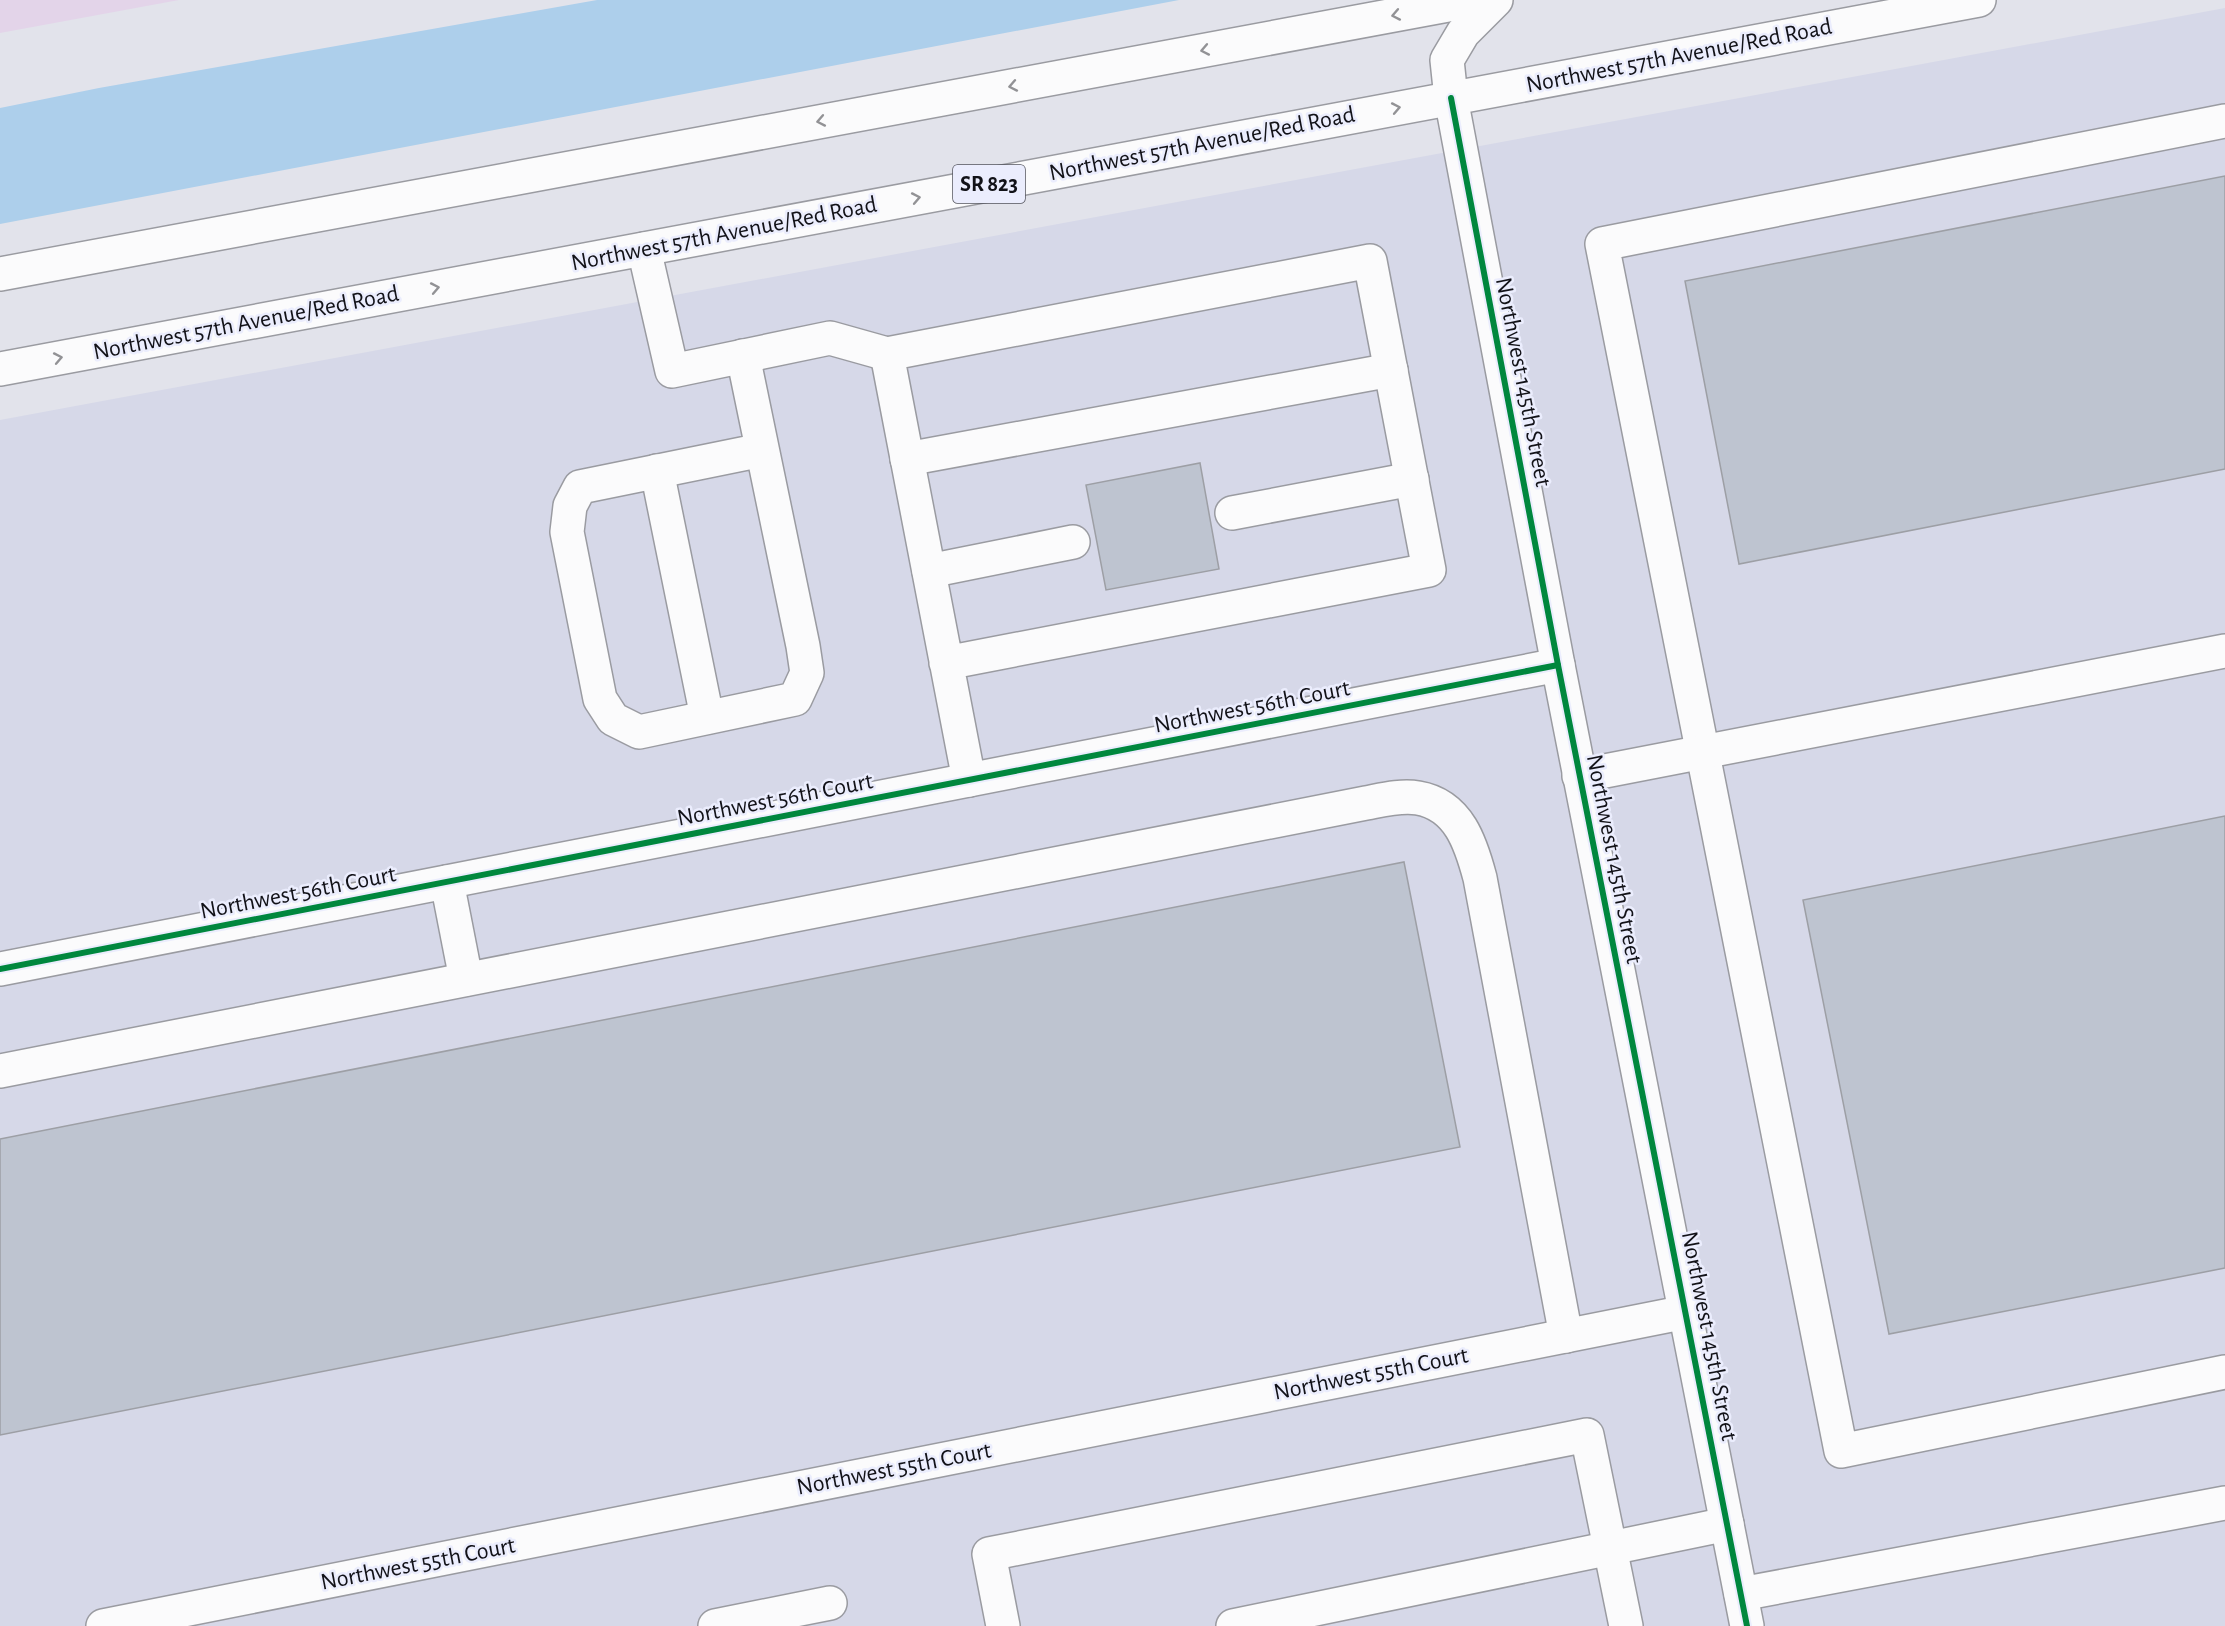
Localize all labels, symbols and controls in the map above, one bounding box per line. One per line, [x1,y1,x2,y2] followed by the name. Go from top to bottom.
[1392,8,1401,20] one-way arrow
[1524,15,1834,97] street label: Northwest 57th Avenue/Red Road
[1200,43,1210,56] one-way arrow
[1008,79,1018,92] one-way arrow
[1391,102,1401,115] one-way arrow
[1047,103,1357,185] street label: Northwest 57th Avenue/Red Road
[817,114,827,127] one-way arrow
[953,165,1025,203] road number: SR 823
[910,192,920,205] one-way arrow
[569,193,879,275] street label: Northwest 57th Avenue/Red Road
[1491,275,1555,489] street label: Northwest 145th Street
[91,282,401,364] street label: Northwest 57th Avenue/Red Road
[430,282,440,295] one-way arrow
[52,352,62,365] one-way arrow
[1152,676,1352,738] street label: Northwest 56th Court
[1582,752,1646,966] street label: Northwest 145th Street
[675,769,875,831] street label: Northwest 56th Court
[198,862,398,924] street label: Northwest 56th Court
[1677,1229,1741,1443] street label: Northwest 145th Street
[1272,1343,1471,1405] street label: Northwest 55th Court
[795,1438,994,1500] street label: Northwest 55th Court
[319,1533,518,1595] street label: Northwest 55th Court

